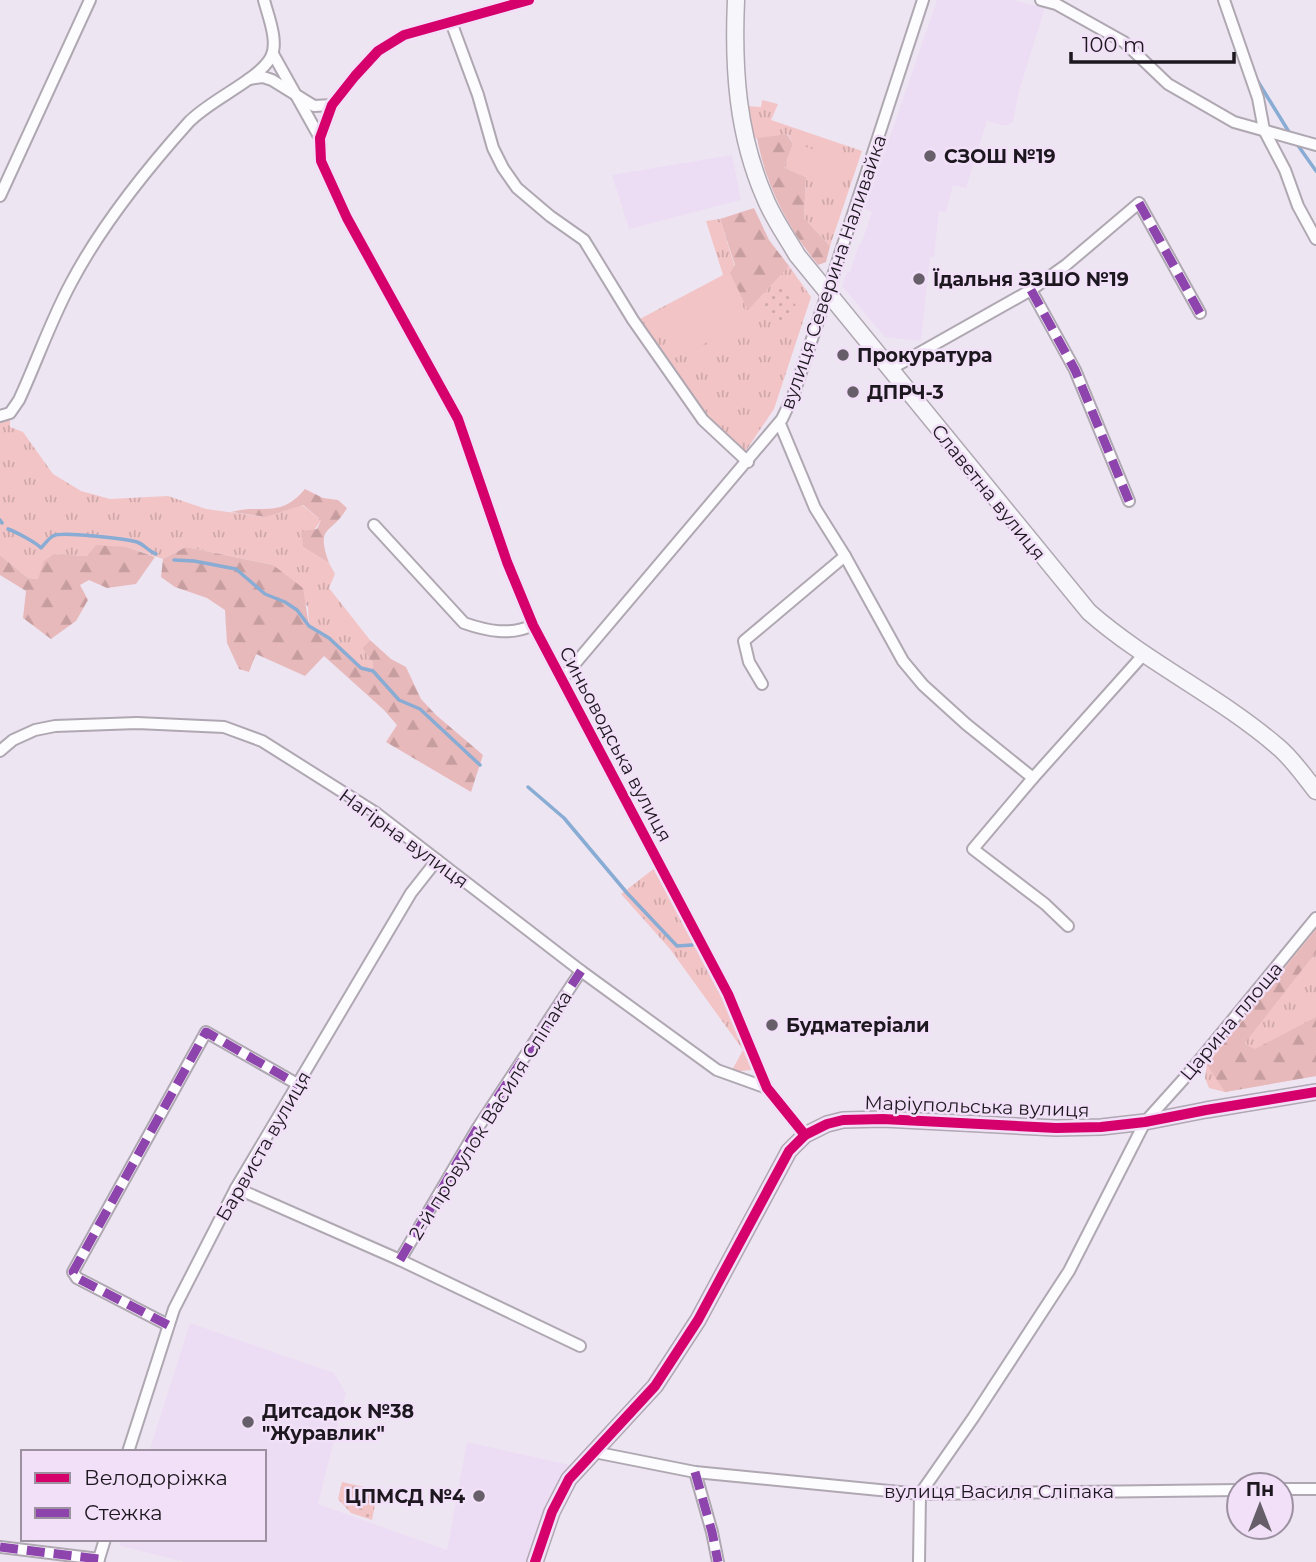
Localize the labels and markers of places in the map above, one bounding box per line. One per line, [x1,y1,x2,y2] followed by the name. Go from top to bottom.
[944,145,1056,168] place label: СЗОШ №19
[922,148,938,164] marker: СЗОШ №19
[932,268,1129,291] place label: Їдальня ЗЗШО №19
[911,271,927,287] marker: Їдальня ЗЗШО №19
[857,344,992,367] place label: Прокуратура
[835,347,851,363] marker: Прокуратура
[867,381,944,404] place label: ДПРЧ-3
[845,384,861,400] marker: ДПРЧ-3
[786,1014,930,1037] place label: Будматеріали
[764,1017,780,1033] marker: Будматеріали
[262,1400,414,1445] place label: Дитсадок №38 "Журавлик"
[240,1414,256,1430] marker: Дитсадок №38 "Журавлик"
[345,1485,465,1508] place label: ЦПМСД №4
[471,1488,487,1504] marker: ЦПМСД №4

